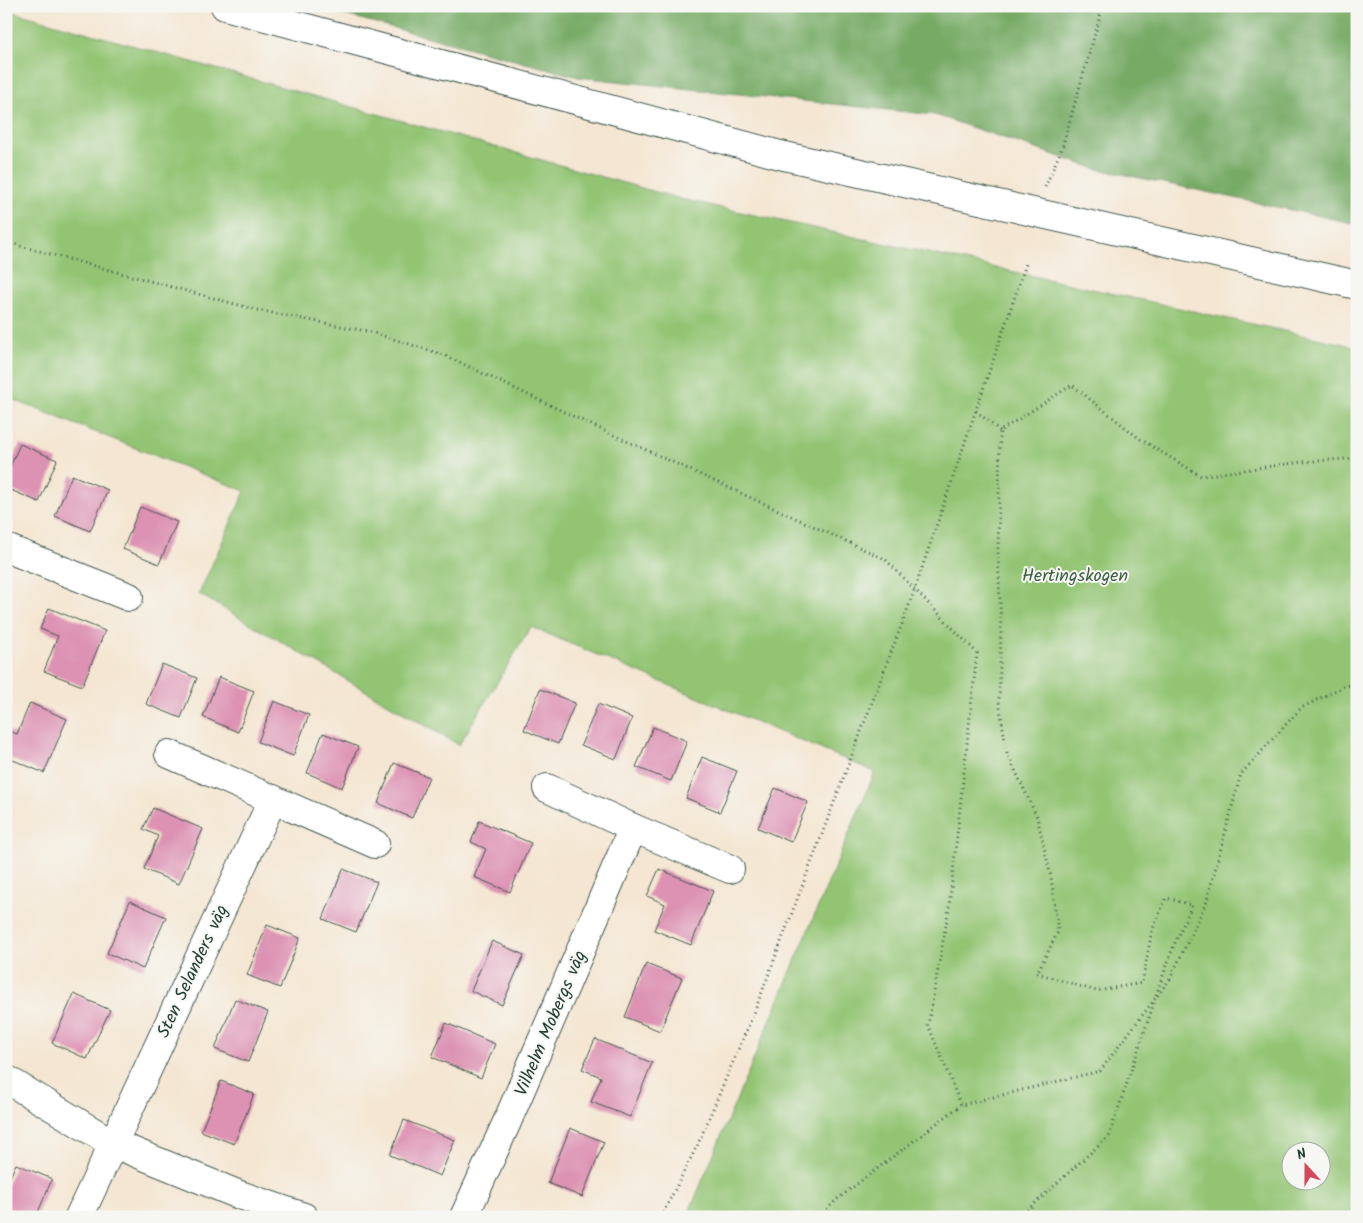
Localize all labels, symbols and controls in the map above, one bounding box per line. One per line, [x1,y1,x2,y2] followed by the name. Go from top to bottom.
[1022,562,1128,591] park label: Hertingskogen
[150,900,237,1043] street label: Sten Selanders väg
[508,946,595,1101] street label: Vilhelm Mobergs väg
[1280,1140,1330,1190] north arrow
[1294,1143,1310,1167] text: N

